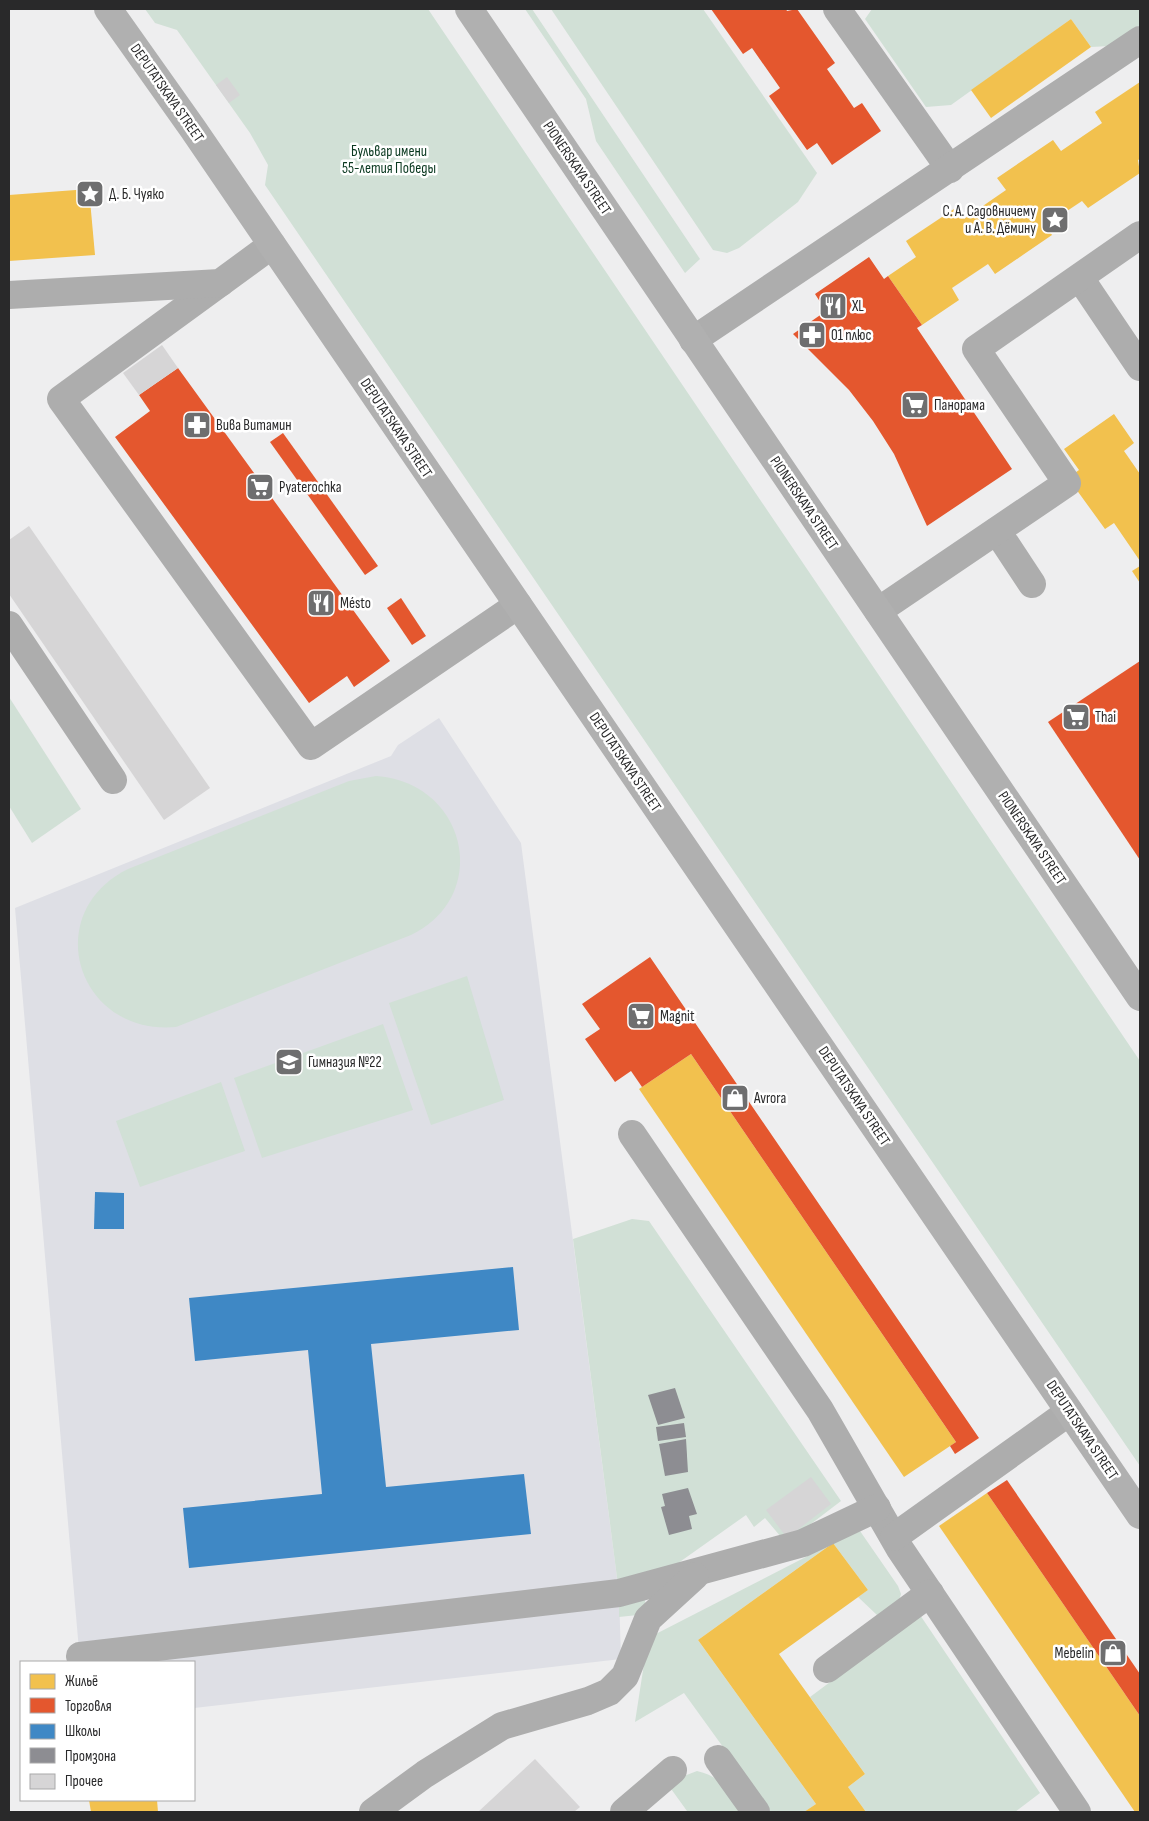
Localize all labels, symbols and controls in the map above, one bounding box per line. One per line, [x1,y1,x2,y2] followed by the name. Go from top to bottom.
[126,40,208,146] street label: DEPUTATSKAYA STREET
[539,118,615,218] street label: PIONERSKAYA STREET
[342,142,436,178] park label: Бульвар имени 55-летия Победы
[75,179,105,209] place icon: Д. Б. Чуяко
[109,185,164,204] place label: Д. Б. Чуяко
[943,202,1036,238] place label: С. А. Садовничему и А. В. Дёмину
[1040,205,1070,235] place icon: С. А. Садовничему и А. В. Дёмину
[818,291,848,321] restaurant icon: XL
[851,297,864,316] place label: XL
[797,320,827,350] pharmacy icon: 01 плюс
[831,326,872,345] place label: 01 плюс
[356,375,436,481] street label: DEPUTATSKAYA STREET
[900,390,930,420] supermarket icon: Панорама
[934,396,985,415] place label: Панорама
[182,410,212,440] pharmacy icon: Вива Витамин
[216,416,292,435] place label: Вива Витамин
[766,453,842,553] street label: PIONERSKAYA STREET
[245,472,275,502] supermarket icon: Pyaterochka
[279,478,342,497] place label: Pyaterochka
[306,588,336,618] restaurant icon: Mésto
[340,594,371,613] place label: Mésto
[1061,702,1091,732] supermarket icon: Thai
[1095,708,1116,727] place label: Thai
[585,709,665,815] street label: DEPUTATSKAYA STREET
[994,788,1070,888] street label: PIONERSKAYA STREET
[626,1001,656,1031] supermarket icon: Magnit
[660,1007,695,1026] place label: Magnit
[814,1043,894,1149] street label: DEPUTATSKAYA STREET
[274,1047,304,1077] school or university icon: Гимназия №22
[308,1053,382,1072] place label: Гимназия №22
[720,1083,750,1113] shop icon: Avrora
[753,1089,786,1108] place label: Avrora
[1042,1377,1122,1483] street label: DEPUTATSKAYA STREET
[1098,1638,1128,1668] shop icon: Mebelin
[1054,1644,1094,1663] place label: Mebelin
[20,1661,195,1801] legend
[65,1672,98,1691] text: Жильё
[65,1697,112,1716] text: Торговля
[65,1722,101,1741] text: Школы
[65,1747,116,1766] text: Промзона
[65,1772,103,1791] text: Прочее

